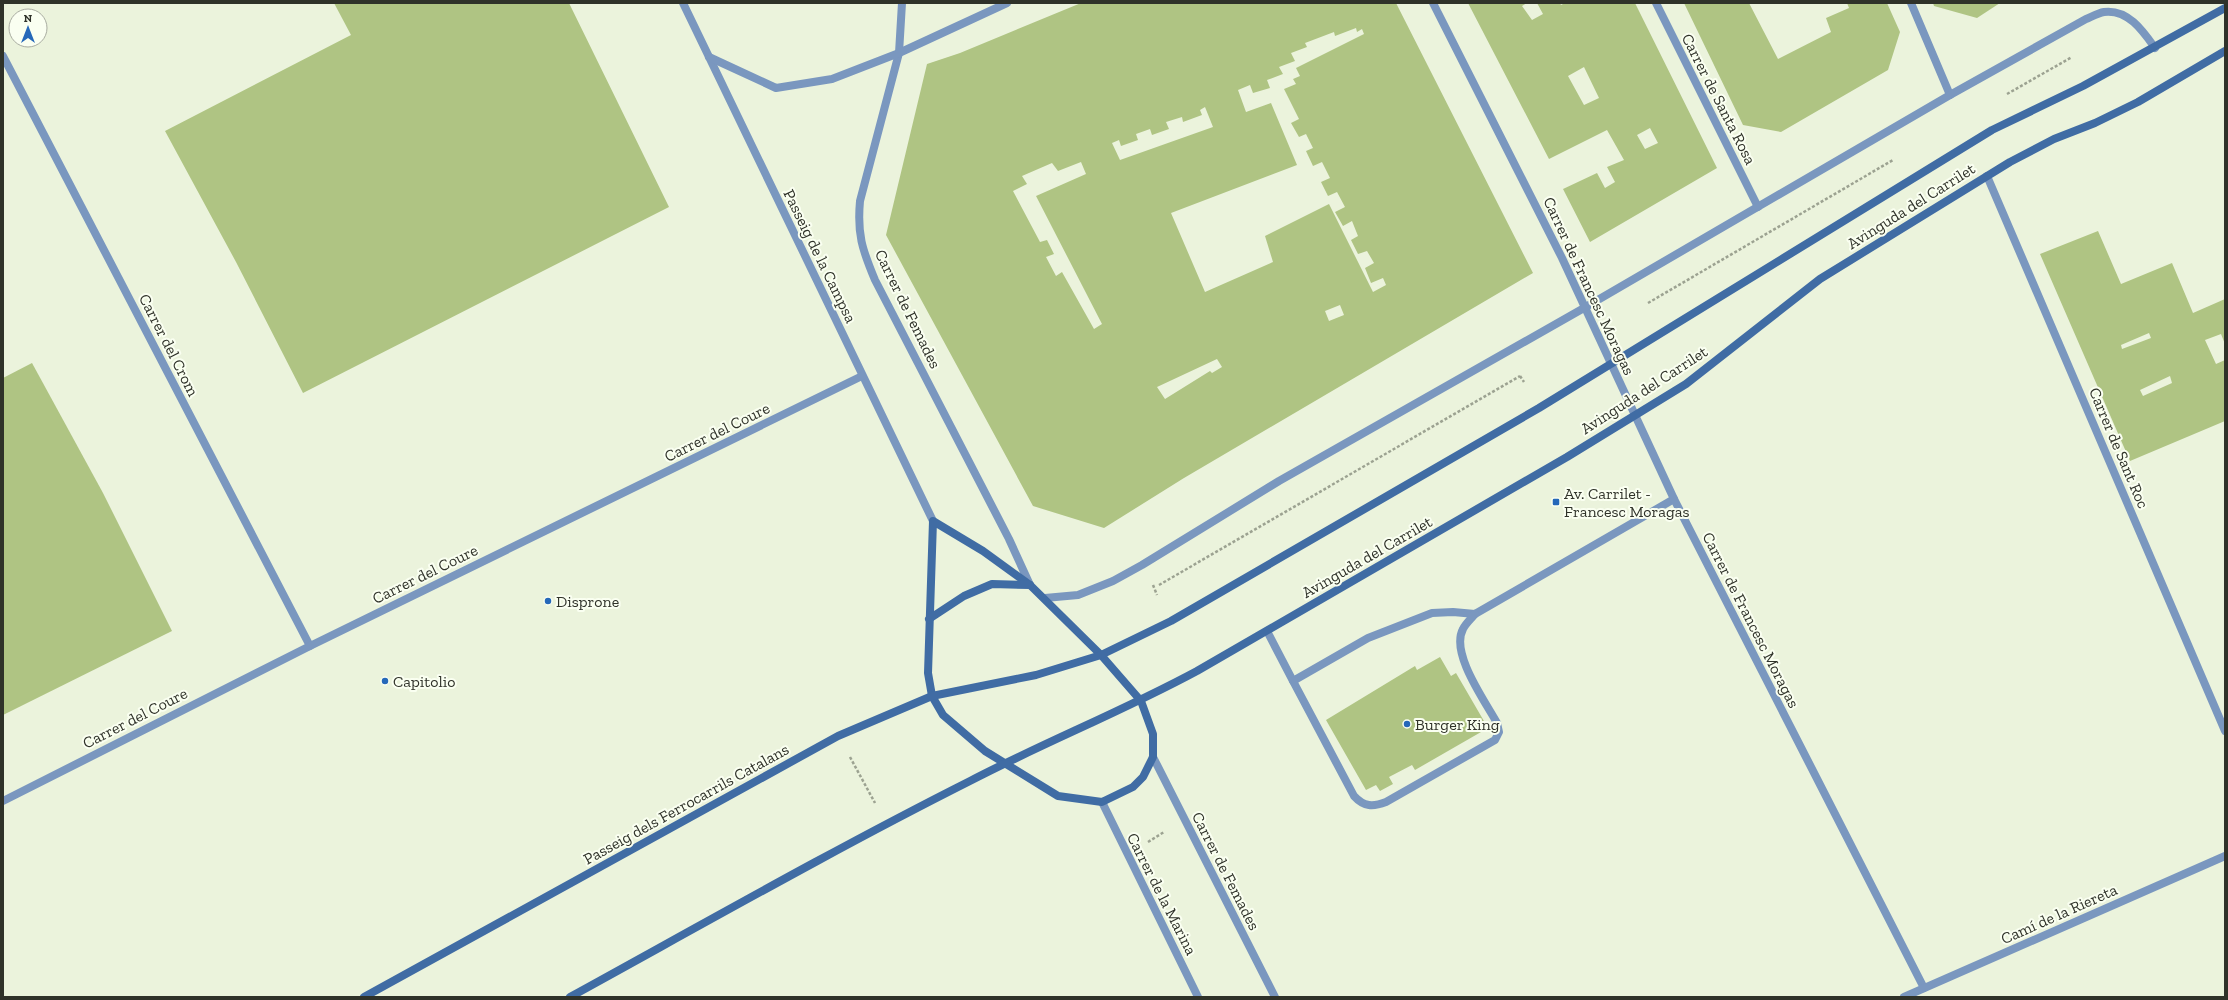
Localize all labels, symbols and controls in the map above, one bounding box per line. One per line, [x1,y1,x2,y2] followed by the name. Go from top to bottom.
[8,8,48,48] north arrow
[24,12,33,25] text: N
[1678,30,1760,168] street label: Carrer de Santa Rosa
[1844,159,1979,253] street label: Avinguda del Carrilet
[779,186,861,326] street label: Passeig de la Campsa
[1539,194,1639,378] street label: Carrer de Francesc Moragas
[871,246,945,372] street label: Carrer de Femades
[135,291,203,400] street label: Carrer del Crom
[1577,342,1711,438] street label: Avinguda del Carrilet
[2085,385,2153,511] street label: Carrer de Sant Roc
[661,398,773,466] street label: Carrer del Coure
[1564,484,1689,521] place label: Av. Carrilet - Francesc Moragas
[1551,497,1561,507] marker: Av. Carrilet - Francesc Moragas
[1299,512,1436,602] street label: Avinguda del Carrilet
[1698,529,1804,711] street label: Carrer de Francesc Moragas
[369,540,481,608] street label: Carrer del Coure
[556,592,619,611] place label: Disprone
[543,596,553,606] marker: Disprone
[393,672,455,691] place label: Capitolio
[380,676,390,686] marker: Capitolio
[79,683,191,753] street label: Carrer del Coure
[1415,715,1500,734] place label: Burger King
[1402,719,1412,729] marker: Burger King
[580,739,792,869] street label: Passeig dels Ferrocarrils Catalans
[1188,809,1264,933] street label: Carrer de Femades
[1123,830,1201,958] street label: Carrer de la Marina
[1998,880,2120,948] street label: Camí de la Riereta

